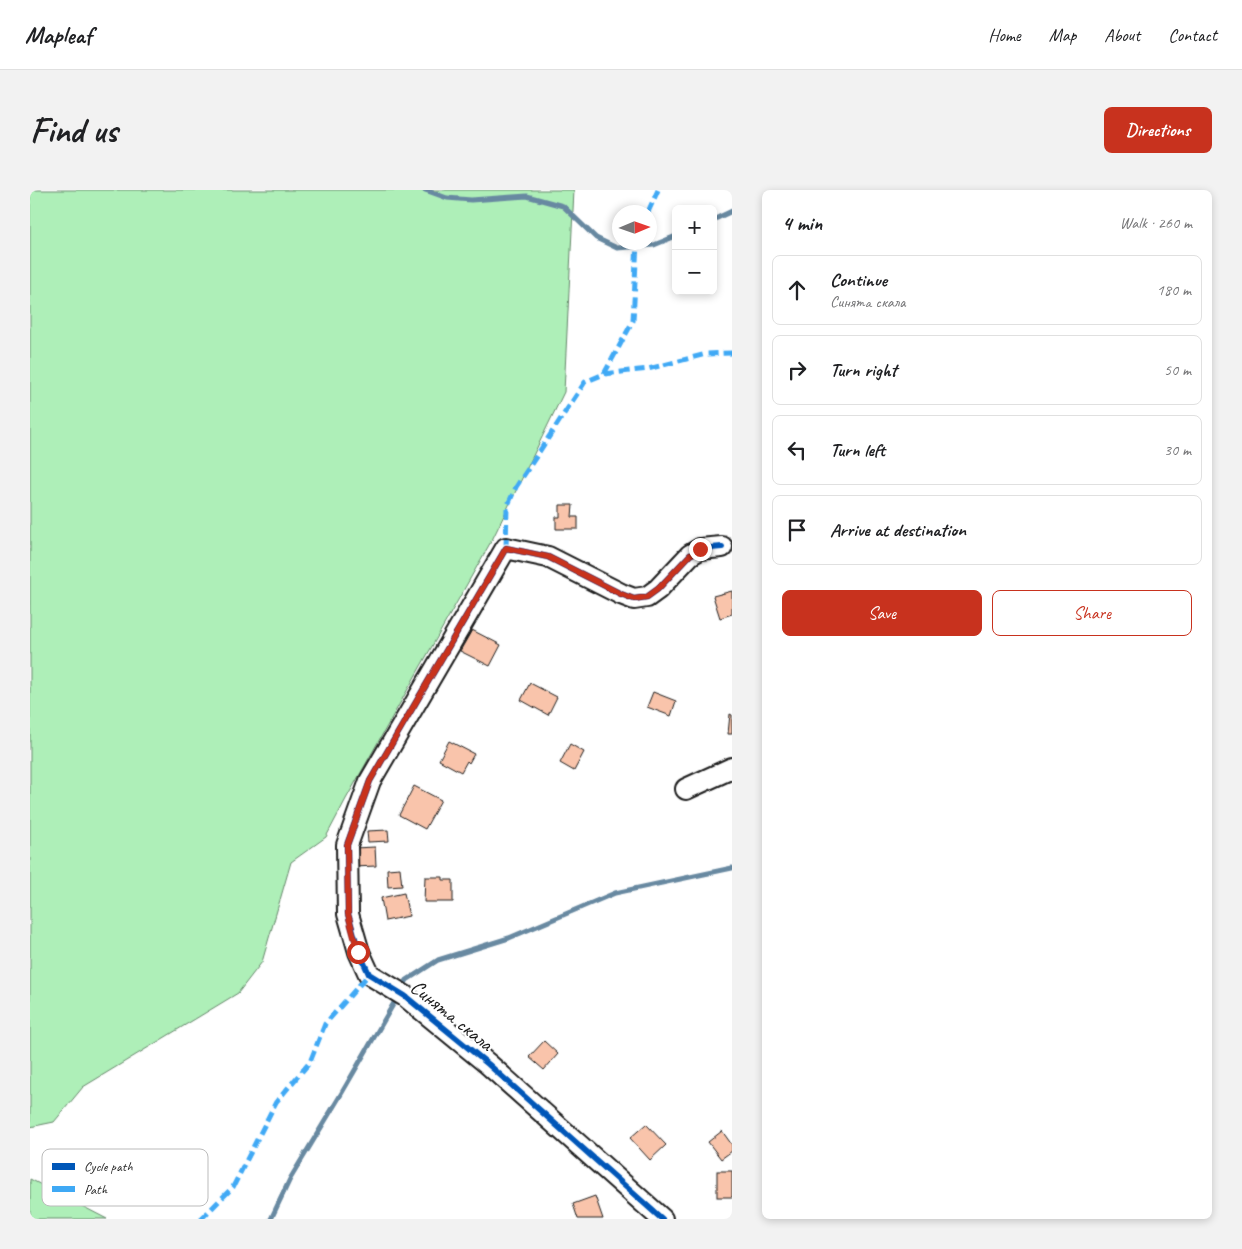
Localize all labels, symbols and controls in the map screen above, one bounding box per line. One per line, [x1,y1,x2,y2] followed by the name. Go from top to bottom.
[25,20,92,50] text: Mapleaf
[988,24,1021,46] text: Home
[1049,24,1076,46] text: Map
[1104,24,1140,46] text: About
[1168,24,1217,46] text: Contact
[1104,107,1212,153] button: Directions
[30,108,117,153] text: Find us
[612,205,657,250] north arrow
[672,205,717,295] map controls
[672,205,717,250] button: +
[782,210,822,236] text: 4 min
[1120,213,1192,233] text: Walk · 260 m
[672,250,717,295] button: −
[830,268,887,292] text: Continue
[783,276,811,304] icon: ahead
[1157,280,1191,300] text: 180 m
[830,292,905,312] text: Синята скала
[783,356,811,384] icon: right
[830,358,897,382] text: Turn right
[1164,360,1191,380] text: 50 m
[783,436,811,464] icon: left
[830,438,885,462] text: Turn left
[1164,440,1191,460] text: 30 m
[783,516,811,544] icon: arrive
[830,518,966,542] text: Arrive at destination
[689,538,712,561] route end
[782,590,982,636] button: Save
[992,590,1192,636] button: Share
[347,941,370,964] route start
[405,974,500,1057] street label: Синята скала
[42,1149,208,1206] legend
[84,1158,133,1175] text: Cycle path
[84,1181,108,1198] text: Path

